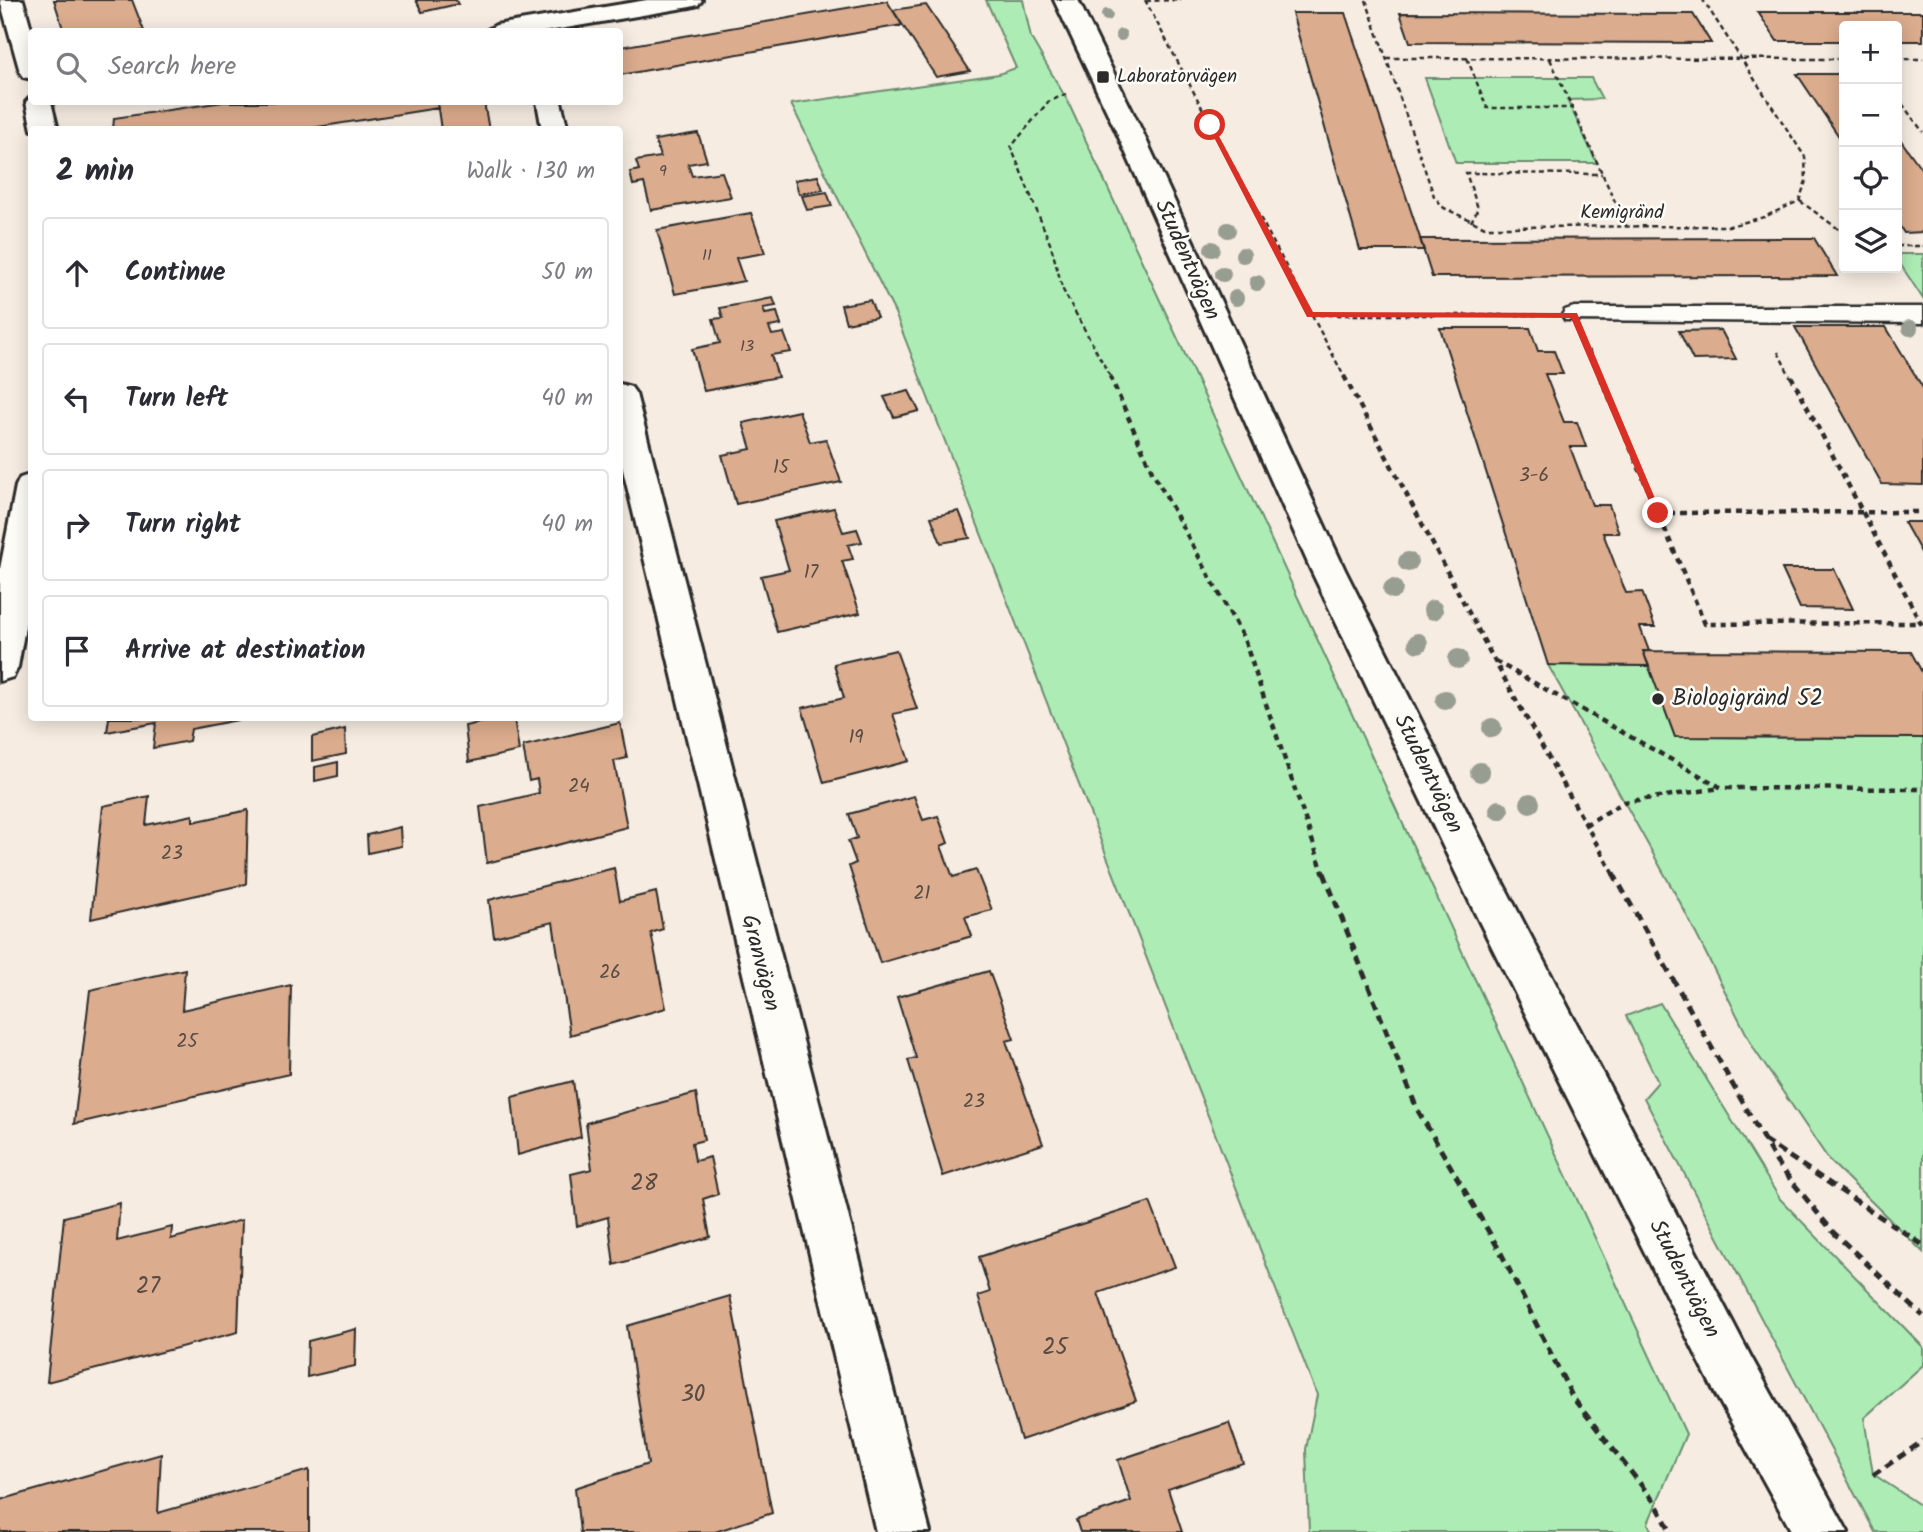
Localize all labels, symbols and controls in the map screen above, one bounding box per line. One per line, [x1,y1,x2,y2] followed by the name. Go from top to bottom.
[1839,21,1902,273] map controls
[1839,21,1902,84] button: +
[28,28,623,105] search box
[108,46,236,88] text: Search here
[52,48,90,86] icon: search
[1117,62,1237,92] place label: Laboratorvägen
[1095,69,1111,85] marker: Laboratorvägen
[1839,84,1902,147] button: −
[1194,109,1225,140] route start
[1839,147,1902,210] button: locate
[56,148,134,196] text: 2 min
[467,154,595,190] text: Walk · 130 m
[659,159,667,184] house number: 9
[1144,194,1230,326] street label: Studentvägen
[1580,198,1664,228] street label: Kemigränd
[1839,210,1902,273] button: layers
[702,243,712,268] house number: 11
[125,252,226,294] text: Continue
[58,254,96,292] icon: ahead
[542,255,593,291] text: 50 m
[740,334,754,359] house number: 13
[125,378,228,420] text: Turn left
[58,380,96,418] icon: left
[541,381,593,417] text: 40 m
[773,453,791,483] house number: 15
[1519,461,1549,491] house number: 3-6
[1642,497,1673,528] route end
[125,504,241,546] text: Turn right
[58,506,96,544] icon: right
[541,507,593,543] text: 40 m
[804,558,820,588] house number: 17
[125,630,365,672] text: Arrive at destination
[58,632,96,670] icon: arrive
[1672,681,1823,717] place label: Biologigränd 52
[1650,691,1666,707] marker: Biologigränd 52
[1383,708,1473,840] street label: Studentvägen
[848,723,864,753] house number: 19
[568,772,590,802] house number: 24
[161,839,183,869] house number: 23
[913,879,931,909] house number: 21
[731,911,789,1015] street label: Granvägen
[599,958,621,988] house number: 26
[176,1027,199,1057] house number: 25
[963,1087,985,1117] house number: 23
[630,1166,658,1202] house number: 28
[1639,1213,1729,1345] street label: Studentvägen
[136,1269,161,1305] house number: 27
[1042,1330,1070,1366] house number: 25
[681,1377,705,1413] house number: 30

